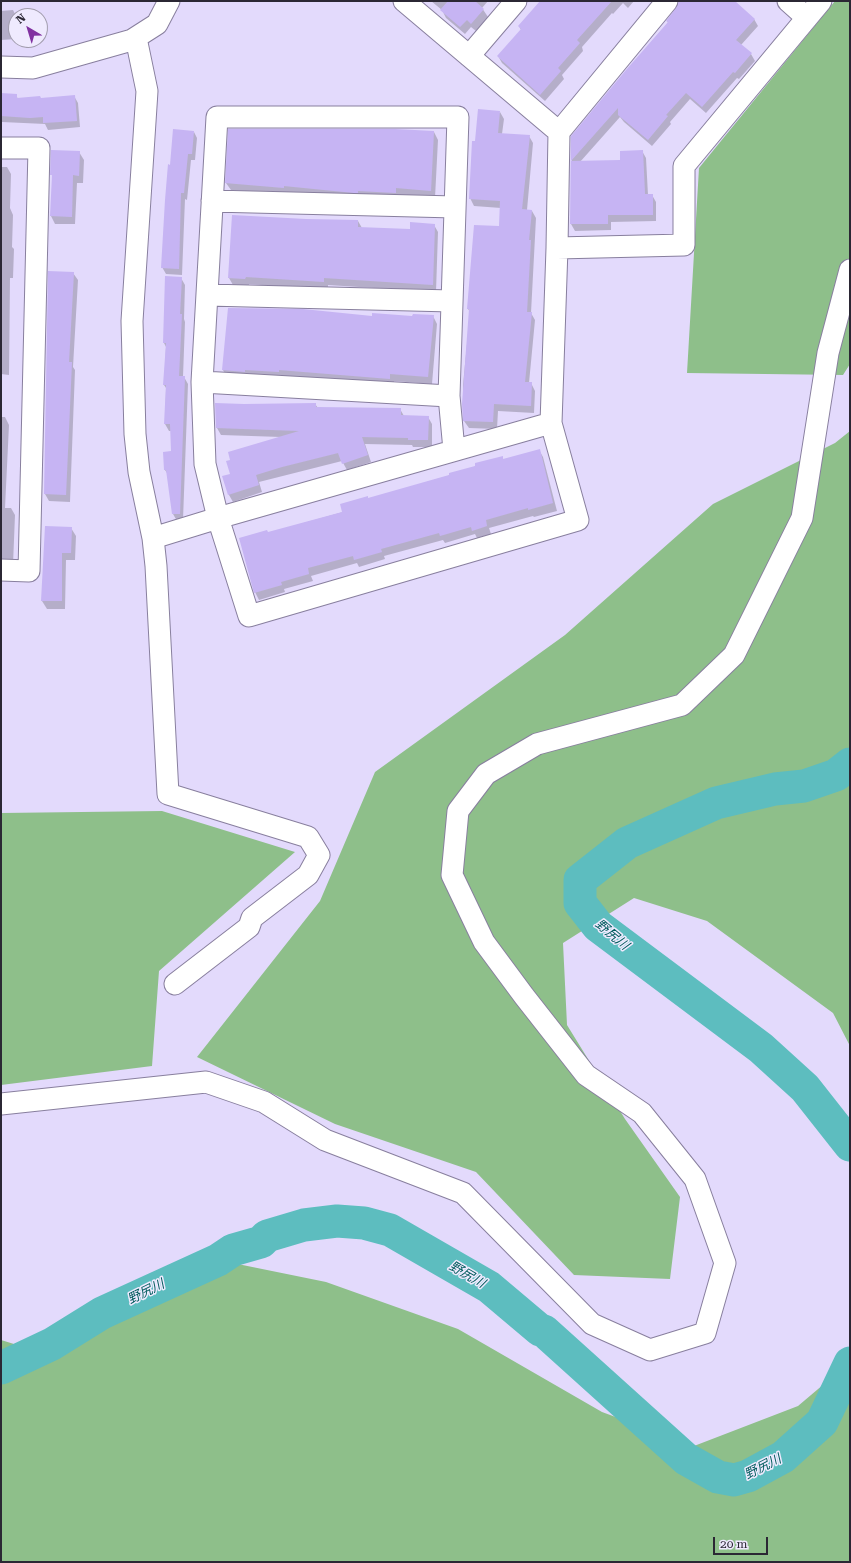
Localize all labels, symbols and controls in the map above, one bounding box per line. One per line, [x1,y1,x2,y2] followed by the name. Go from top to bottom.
[8,8,48,48] north arrow
[14,11,28,27] text: N
[592,916,632,954] water label: 野尻川
[446,1258,488,1292] water label: 野尻川
[125,1276,167,1308] water label: 野尻川
[742,1451,784,1483] water label: 野尻川
[715,1529,770,1555] scale bar
[720,1537,747,1551] text: 20 m

